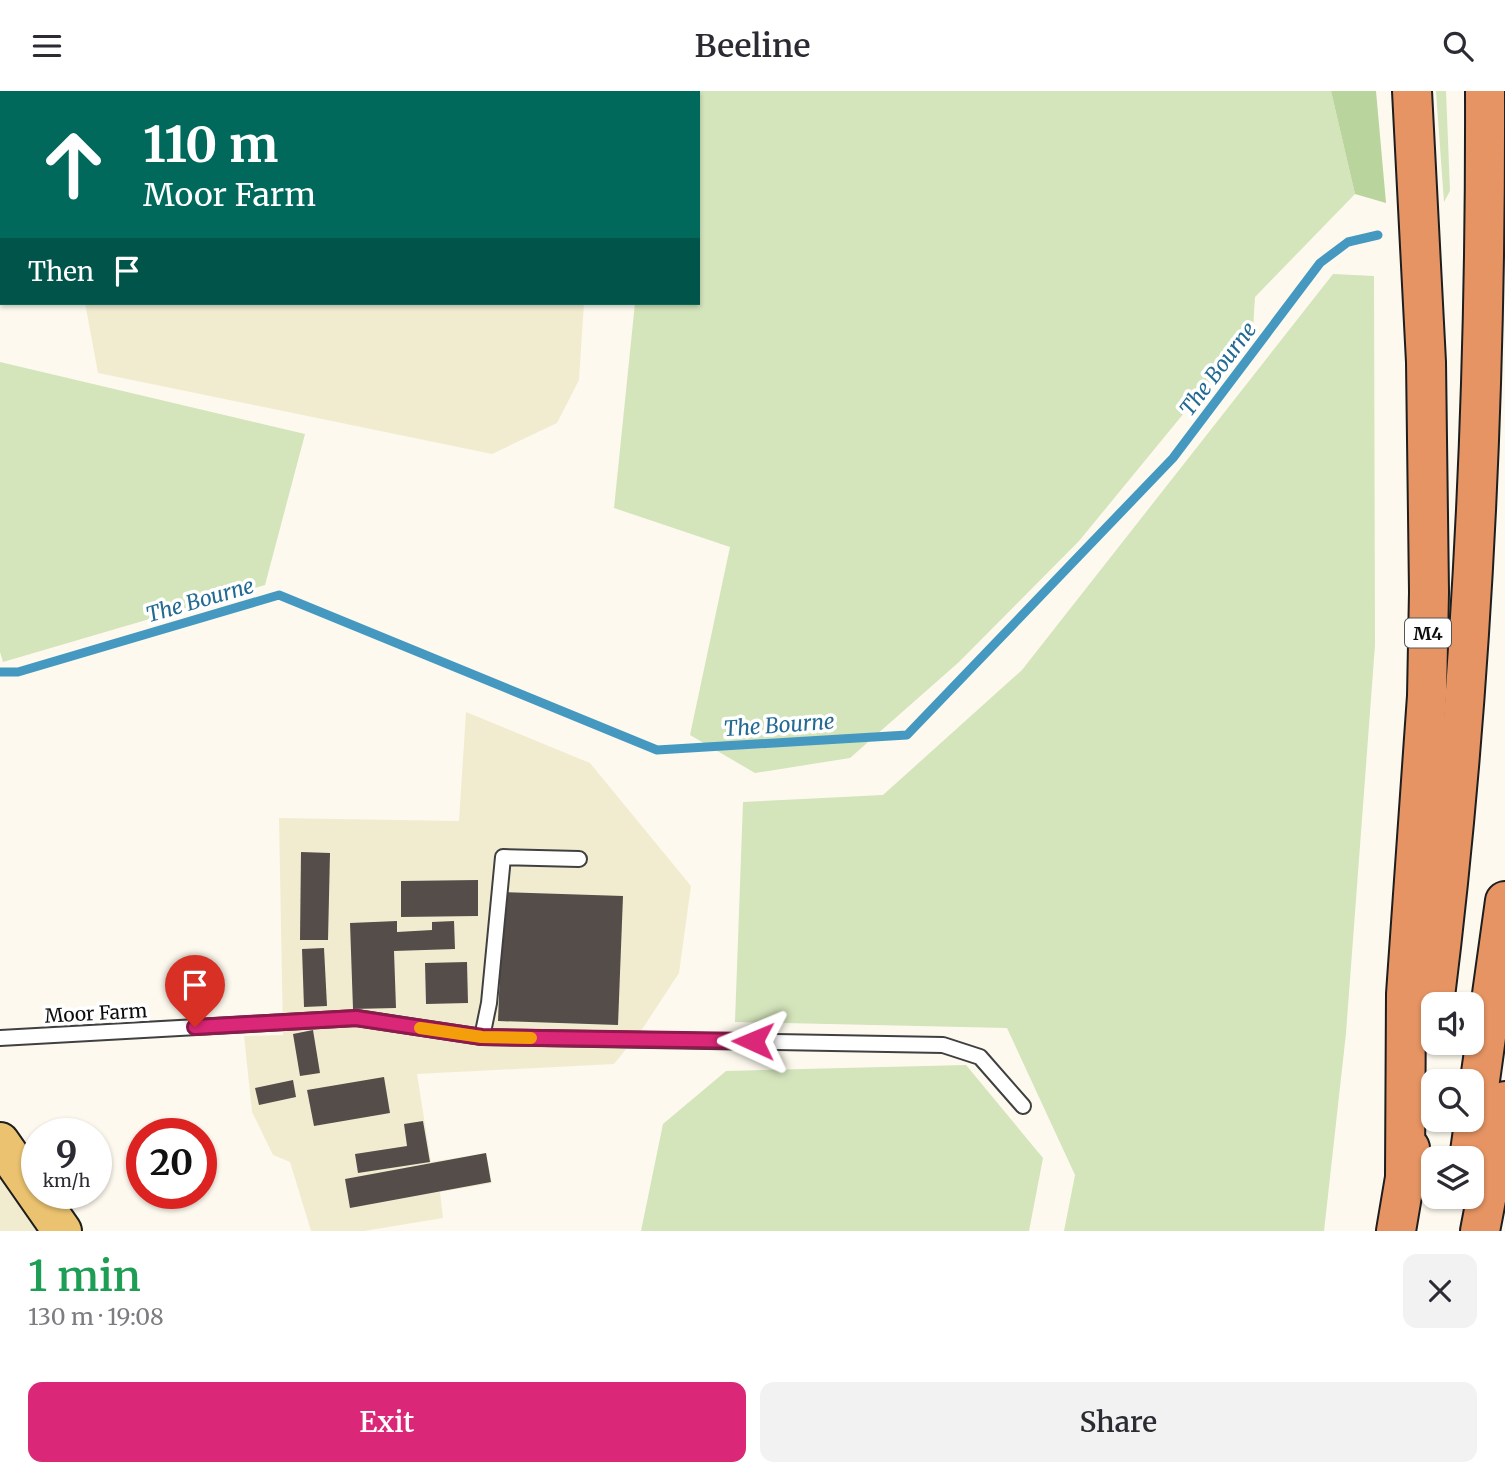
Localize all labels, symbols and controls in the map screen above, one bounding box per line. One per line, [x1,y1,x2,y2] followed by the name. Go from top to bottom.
[695,26,810,66] text: Beeline
[28,27,66,65] icon: menu
[1439,27,1477,65] icon: search
[143,114,278,175] text: 110 m
[28,119,119,210] icon: ahead
[143,175,316,215] text: Moor Farm
[108,252,146,290] icon: arrive
[28,255,94,288] text: Then
[1174,317,1262,421] water label: The Bourne
[143,572,257,628] water label: The Bourne
[1405,619,1451,647] road number: M4
[723,708,835,742] water label: The Bourne
[165,955,225,1027] pin
[176,966,214,1004] icon: arrive
[1421,992,1484,1209] map controls
[1421,992,1484,1055] button: sound
[44,998,148,1028] street label: Moor Farm
[716,1004,790,1078] position arrow
[1421,1069,1484,1132] button: search
[126,1118,217,1209] speed limit sign: 20
[56,1132,77,1176] text: 9
[1421,1146,1484,1209] button: layers
[43,1169,90,1192] text: km/h
[28,1250,141,1302] text: 1 min
[1403,1254,1477,1328] button: close
[28,1302,164,1331] text: 130 m · 19:08
[28,1382,746,1462] button: Exit
[760,1382,1477,1462] button: Share

